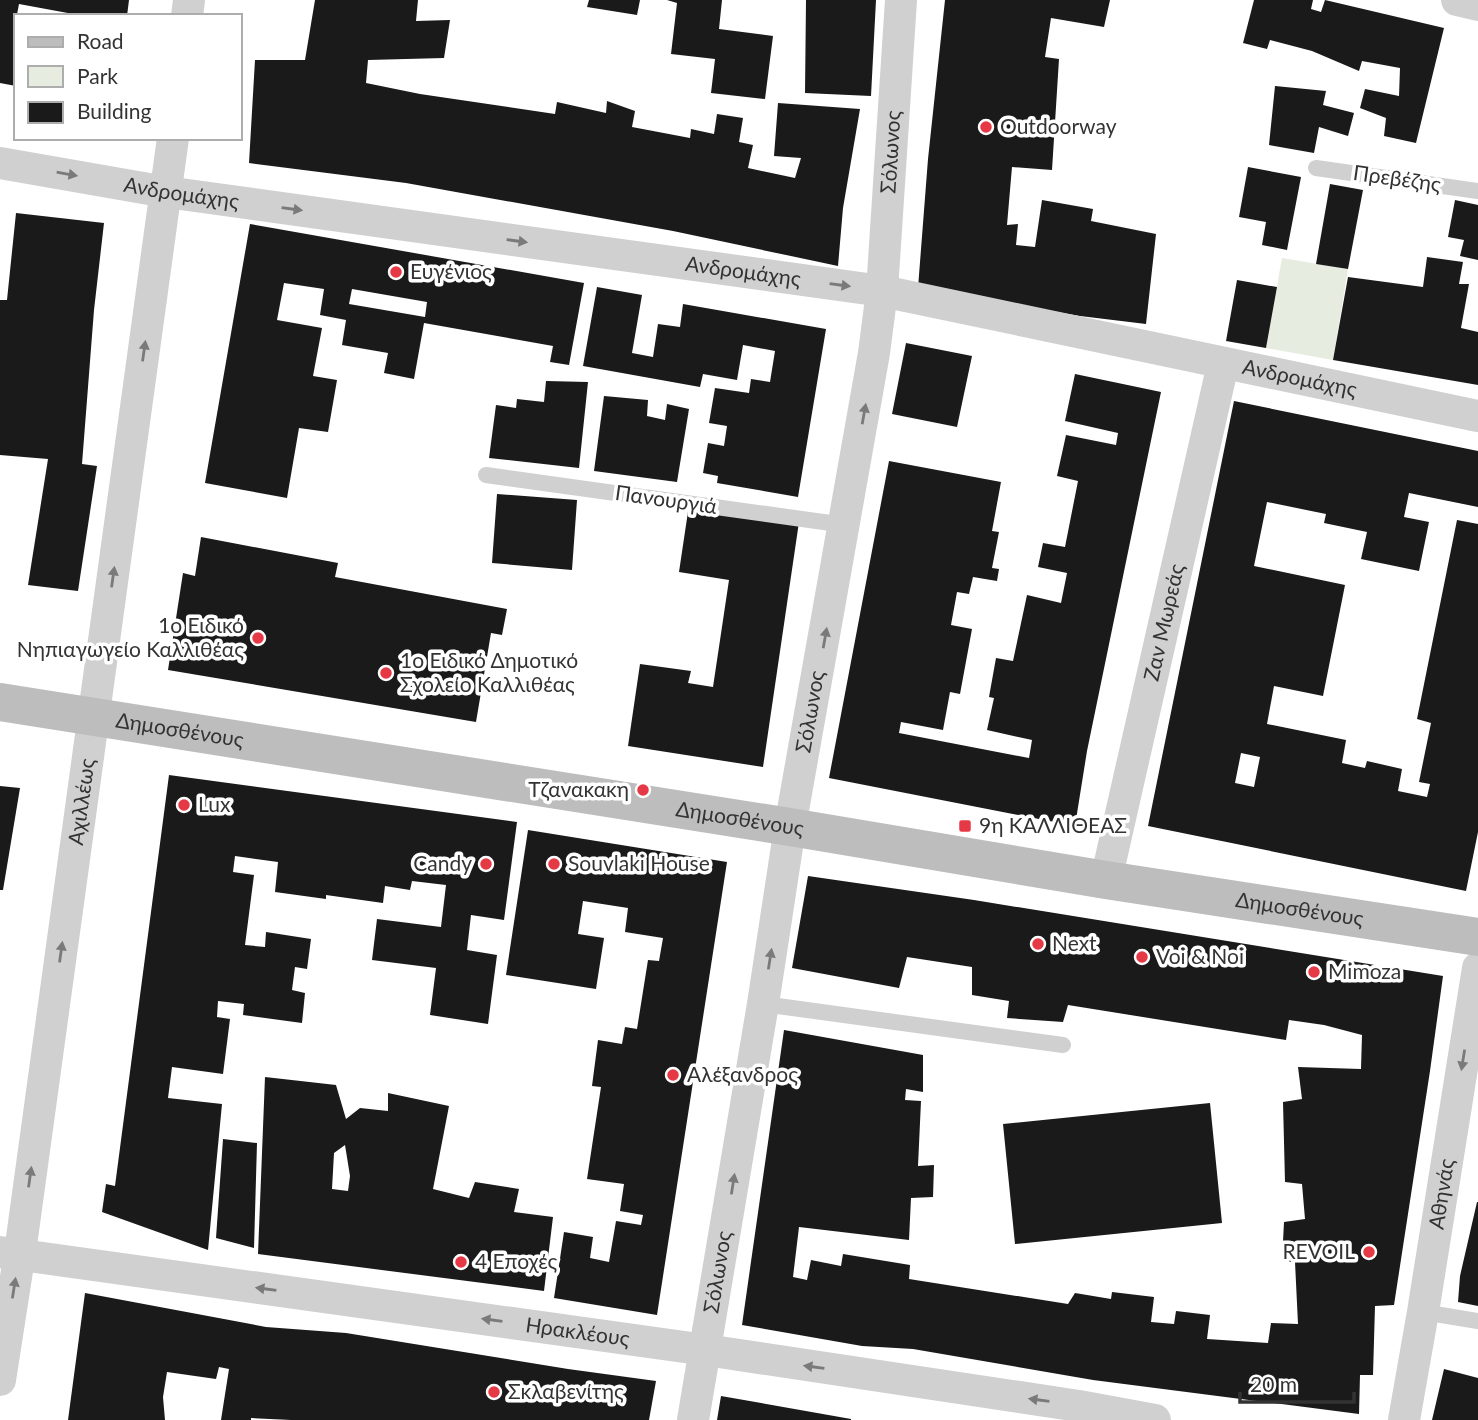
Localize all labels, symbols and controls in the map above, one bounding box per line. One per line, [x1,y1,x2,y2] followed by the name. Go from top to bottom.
[14,14,242,140] legend
[77,28,124,53] text: Road
[77,63,118,88] text: Park
[77,98,152,123] text: Building
[874,109,905,194] street label: Σόλωνος
[1000,113,1117,138] place label: Outdoorway
[978,119,994,135] marker: Outdoorway
[1352,159,1443,196] street label: Πρεβέζης
[56,169,78,180] one-way arrow
[122,171,241,213] street label: Ανδρομάχης
[281,204,303,215] one-way arrow
[507,235,529,246] one-way arrow
[684,250,803,291] street label: Ανδρομάχης
[410,258,492,283] place label: Ευγένιος
[388,264,404,280] marker: Ευγένιος
[829,280,851,291] one-way arrow
[139,340,150,362] one-way arrow
[1240,353,1360,401] street label: Ανδρομάχης
[859,403,870,425] one-way arrow
[614,479,719,518] street label: Πανουργιά
[1138,561,1188,683] street label: Ζαν Μωρεάς
[107,566,118,588] one-way arrow
[17,612,244,661] place label: 1ο Ειδικό Νηπιαγωγείο Καλλιθέας
[819,627,830,649] one-way arrow
[250,630,266,646] marker: 1ο Ειδικό Νηπιαγωγείο Καλλιθέας
[400,647,578,696] place label: 1ο Ειδικό Δημοτικό Σχολείο Καλλιθέας
[378,665,394,681] marker: 1ο Ειδικό Δημοτικό Σχολείο Καλλιθέας
[789,668,829,754] street label: Σόλωνος
[114,707,246,751] street label: Δημοσθένους
[62,756,99,846] street label: Αχιλλέως
[528,776,629,801] place label: Τζανακακη
[635,782,651,798] marker: Τζανακακη
[198,791,231,816] place label: Lux
[674,795,806,840] street label: Δημοσθένους
[176,797,192,813] marker: Lux
[979,812,1127,837] place label: 9η ΚΑΛΛΙΘΕΑΣ
[957,818,973,834] marker: 9η ΚΑΛΛΙΘΕΑΣ
[413,850,472,875] place label: Candy
[568,850,710,875] place label: Souvlaki House
[478,856,494,872] marker: Candy
[546,856,562,872] marker: Souvlaki House
[1234,886,1366,930] street label: Δημοσθένους
[1052,930,1097,955] place label: Next
[1030,936,1046,952] marker: Next
[56,941,67,963] one-way arrow
[1156,943,1244,968] place label: Voi & Noi
[765,948,776,970] one-way arrow
[1134,949,1150,965] marker: Voi & Noi
[1328,958,1401,983] place label: Mimoza
[1306,964,1322,980] marker: Mimoza
[1457,1049,1468,1071] one-way arrow
[687,1061,798,1086] place label: Αλέξανδρος
[665,1067,681,1083] marker: Αλέξανδρος
[1422,1157,1458,1231] street label: Αθηνάς
[25,1166,36,1188] one-way arrow
[728,1173,739,1195] one-way arrow
[697,1229,736,1315] street label: Σόλωνος
[1282,1238,1355,1263] place label: REVOIL
[1361,1244,1377,1260] marker: REVOIL
[475,1248,558,1273] place label: 4 Εποχές
[453,1254,469,1270] marker: 4 Εποχές
[9,1277,20,1299] one-way arrow
[255,1284,277,1295] one-way arrow
[524,1311,631,1350] street label: Ηρακλέους
[481,1315,503,1326] one-way arrow
[1240,1360,1354,1404] scale bar
[803,1361,825,1372] one-way arrow
[1250,1371,1297,1396] text: 20 m
[508,1378,624,1403] place label: Σκλαβενίτης
[486,1384,502,1400] marker: Σκλαβενίτης
[1028,1394,1050,1405] one-way arrow

